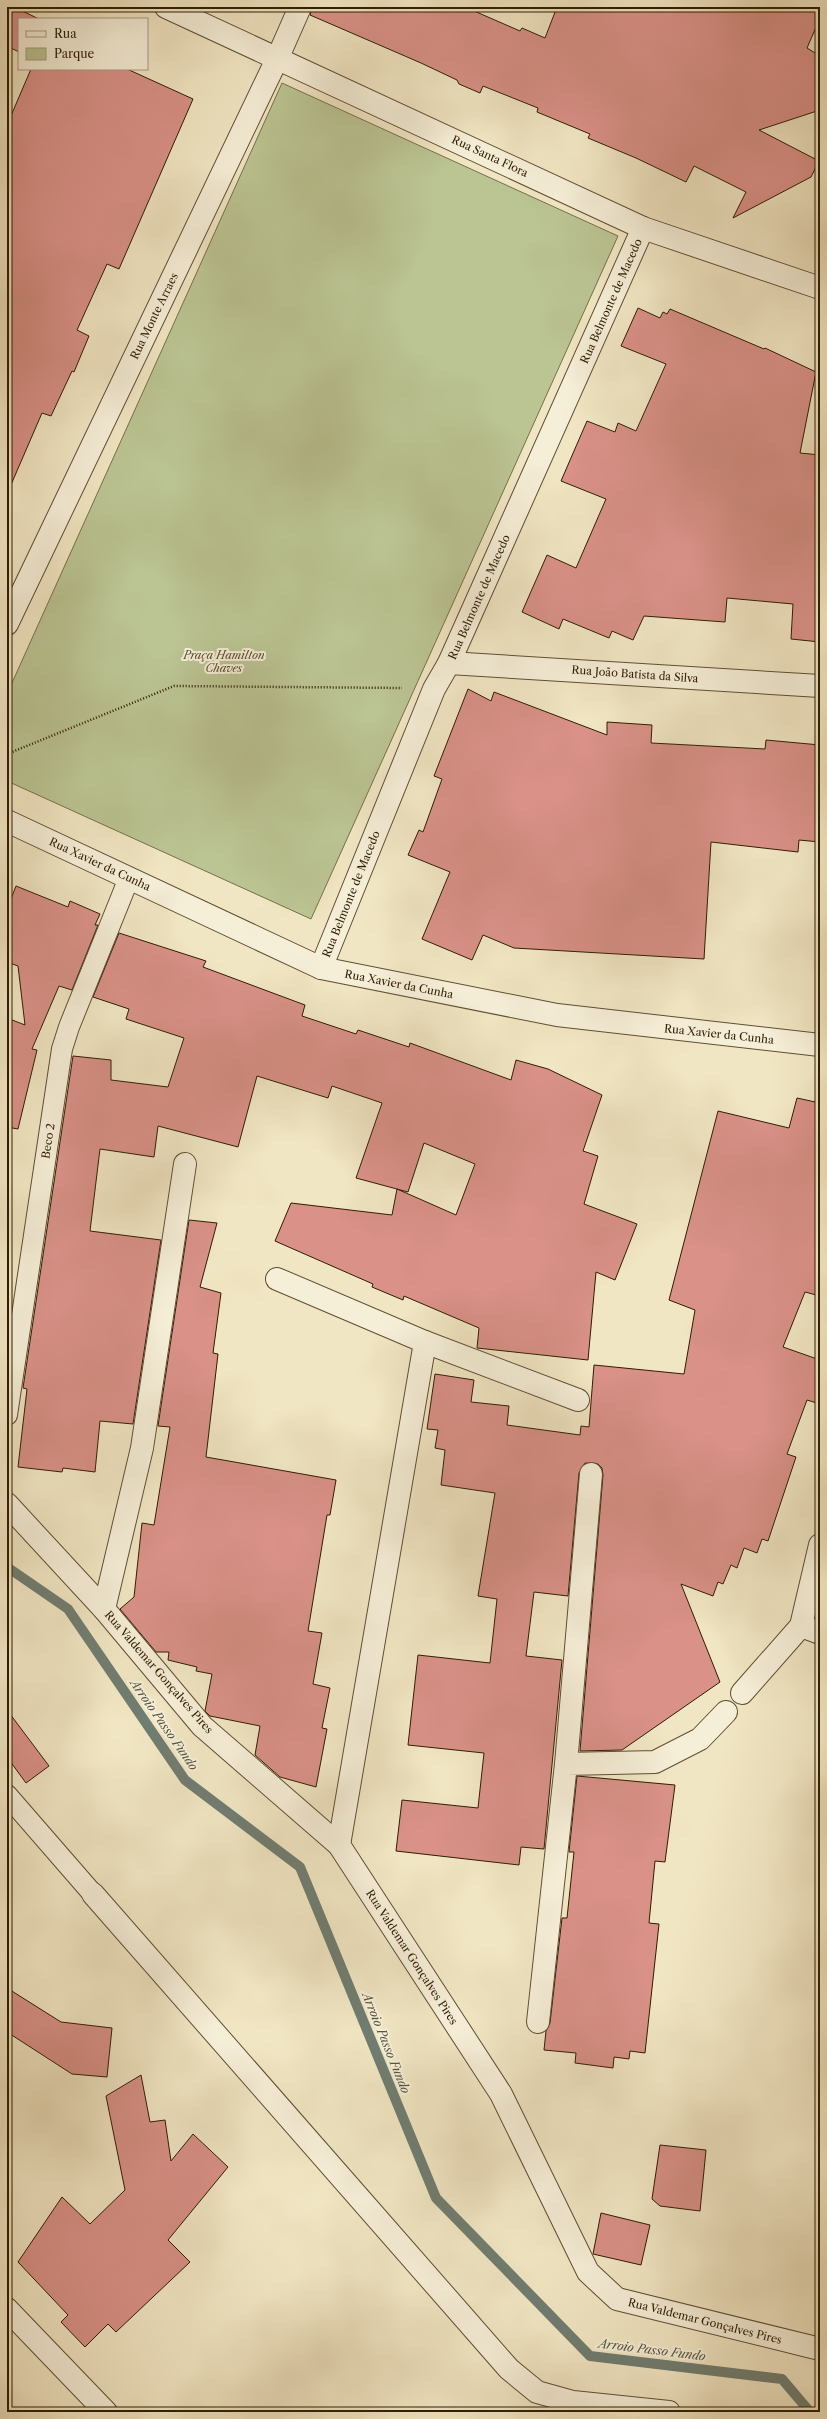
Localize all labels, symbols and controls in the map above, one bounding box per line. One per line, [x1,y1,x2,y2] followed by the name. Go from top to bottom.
[18,18,148,70] legend
[54,26,77,41] text: Rua
[54,46,95,61] text: Parque
[450,132,531,180] street label: Rua Santa Flora
[577,236,645,366] street label: Rua Belmonte de Macedo
[127,270,181,362] street label: Rua Monte Arraes
[445,532,513,662] street label: Rua Belmonte de Macedo
[182,648,265,675] park label: Praça Hamilton Chaves
[571,663,699,685] street label: Rua João Batista da Silva
[319,828,383,959] street label: Rua Belmonte de Macedo
[47,834,153,894] street label: Rua Xavier da Cunha
[344,967,455,1001] street label: Rua Xavier da Cunha
[663,1021,775,1047] street label: Rua Xavier da Cunha
[38,1122,58,1160] street label: Beco 2
[102,1608,216,1736] street label: Rua Valdemar Gonçalves Pires
[126,1675,202,1774] water label: Arroio Passo Fundo
[363,1887,461,2027] street label: Rua Valdemar Gonçalves Pires
[359,1988,414,2096] water label: Arroio Passo Fundo
[627,2295,784,2347] street label: Rua Valdemar Gonçalves Pires
[596,2335,707,2364] water label: Arroio Passo Fundo

